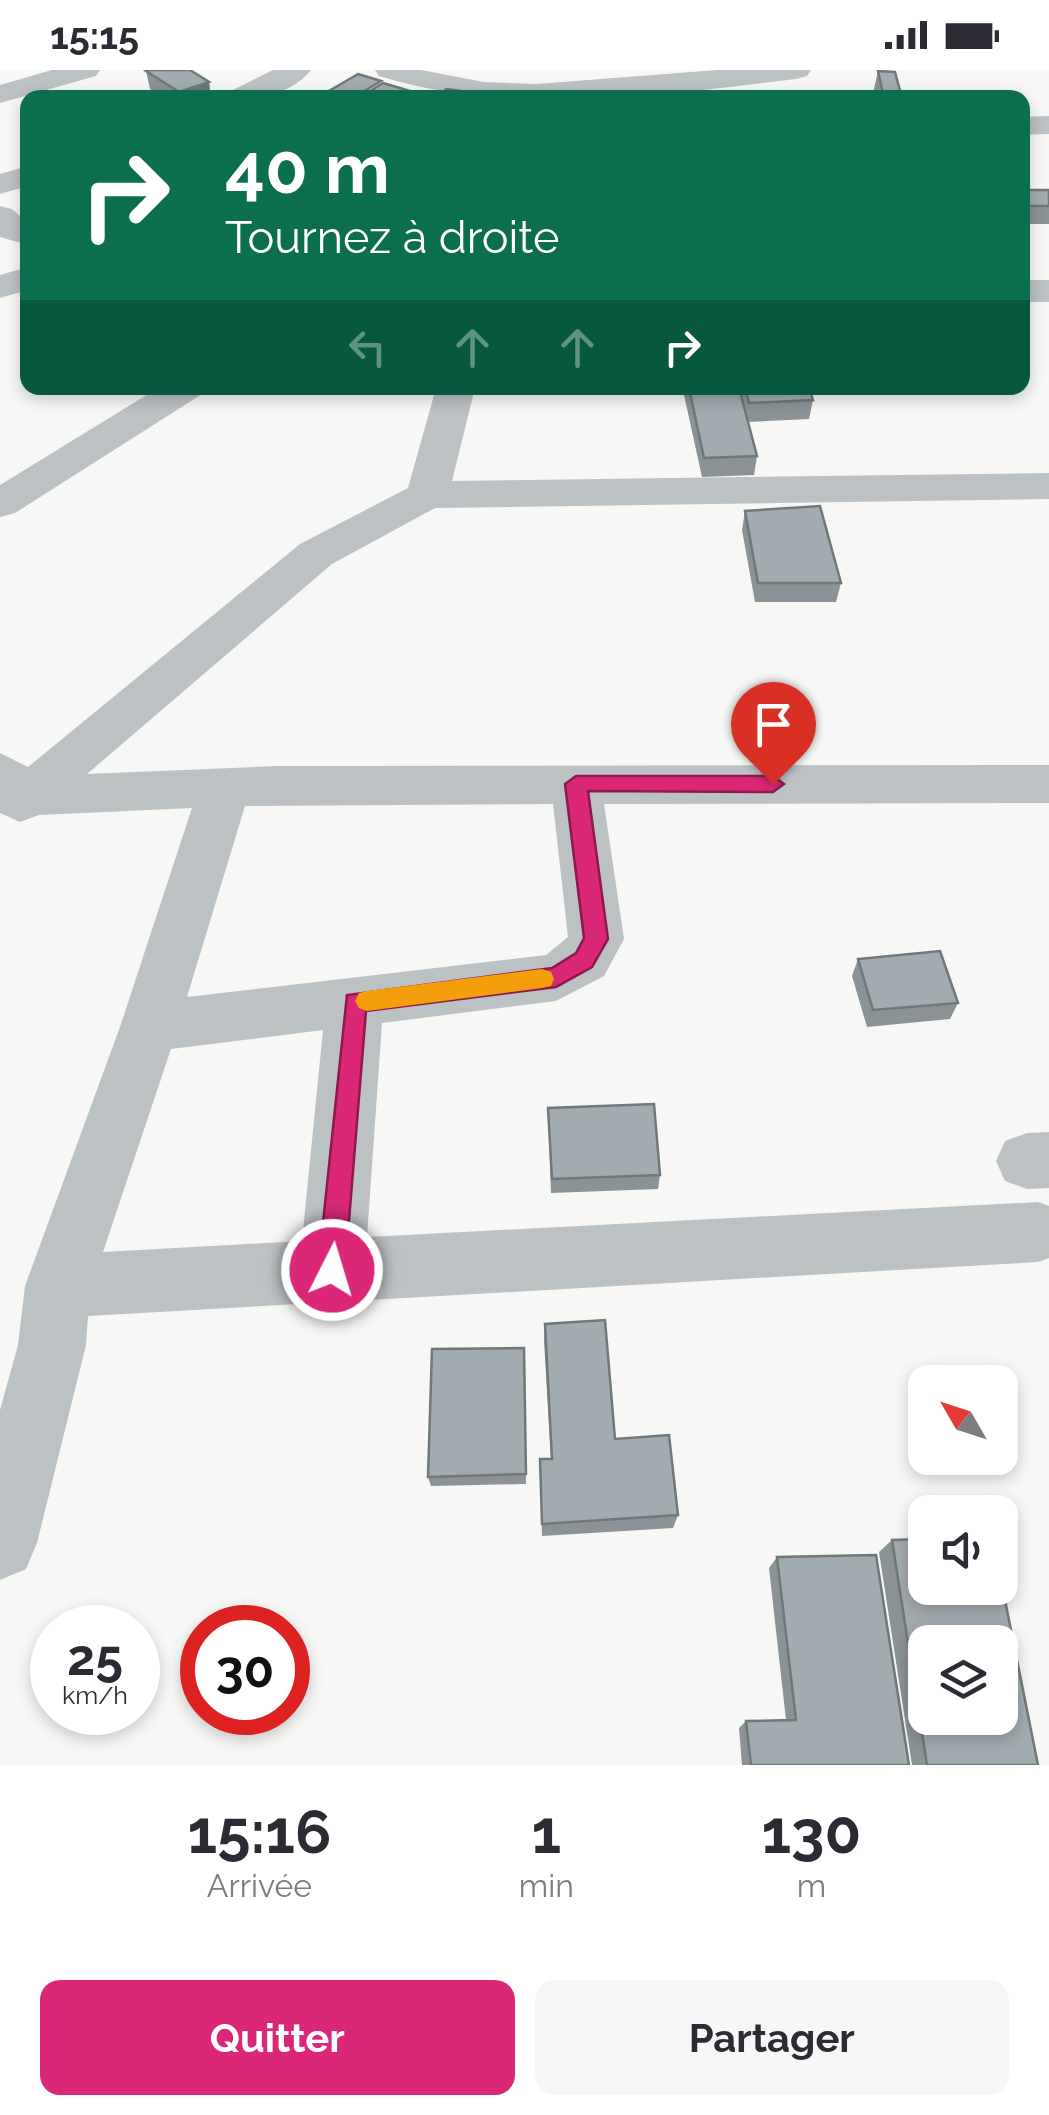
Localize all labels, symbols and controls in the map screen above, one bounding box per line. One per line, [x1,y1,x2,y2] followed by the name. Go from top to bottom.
[50,13,139,58] text: 15:15
[225,127,390,209] text: 40 m
[60,130,190,260] icon: right
[225,211,559,264] text: Tournez à droite
[340,320,395,375] icon: left
[445,320,500,375] icon: ahead
[550,320,605,375] icon: ahead
[655,320,710,375] icon: right
[731,682,816,785] pin
[746,697,801,752] icon: arrive
[280,1218,384,1322] position arrow
[908,1365,1018,1475] north arrow
[908,1365,1018,1735] map controls
[908,1495,1018,1605] button: sound
[180,1605,310,1735] speed limit sign: 30
[908,1625,1018,1735] button: layers
[67,1628,123,1687] text: 25
[62,1680,128,1710] text: km/h
[188,1797,331,1867] text: 15:16
[532,1797,561,1867] text: 1
[761,1797,861,1867] text: 130
[207,1867,312,1904] text: Arrivée
[519,1867,574,1904] text: min
[797,1867,826,1904] text: m
[40,1980,515,2095] button: Quitter
[535,1980,1009,2095] button: Partager

